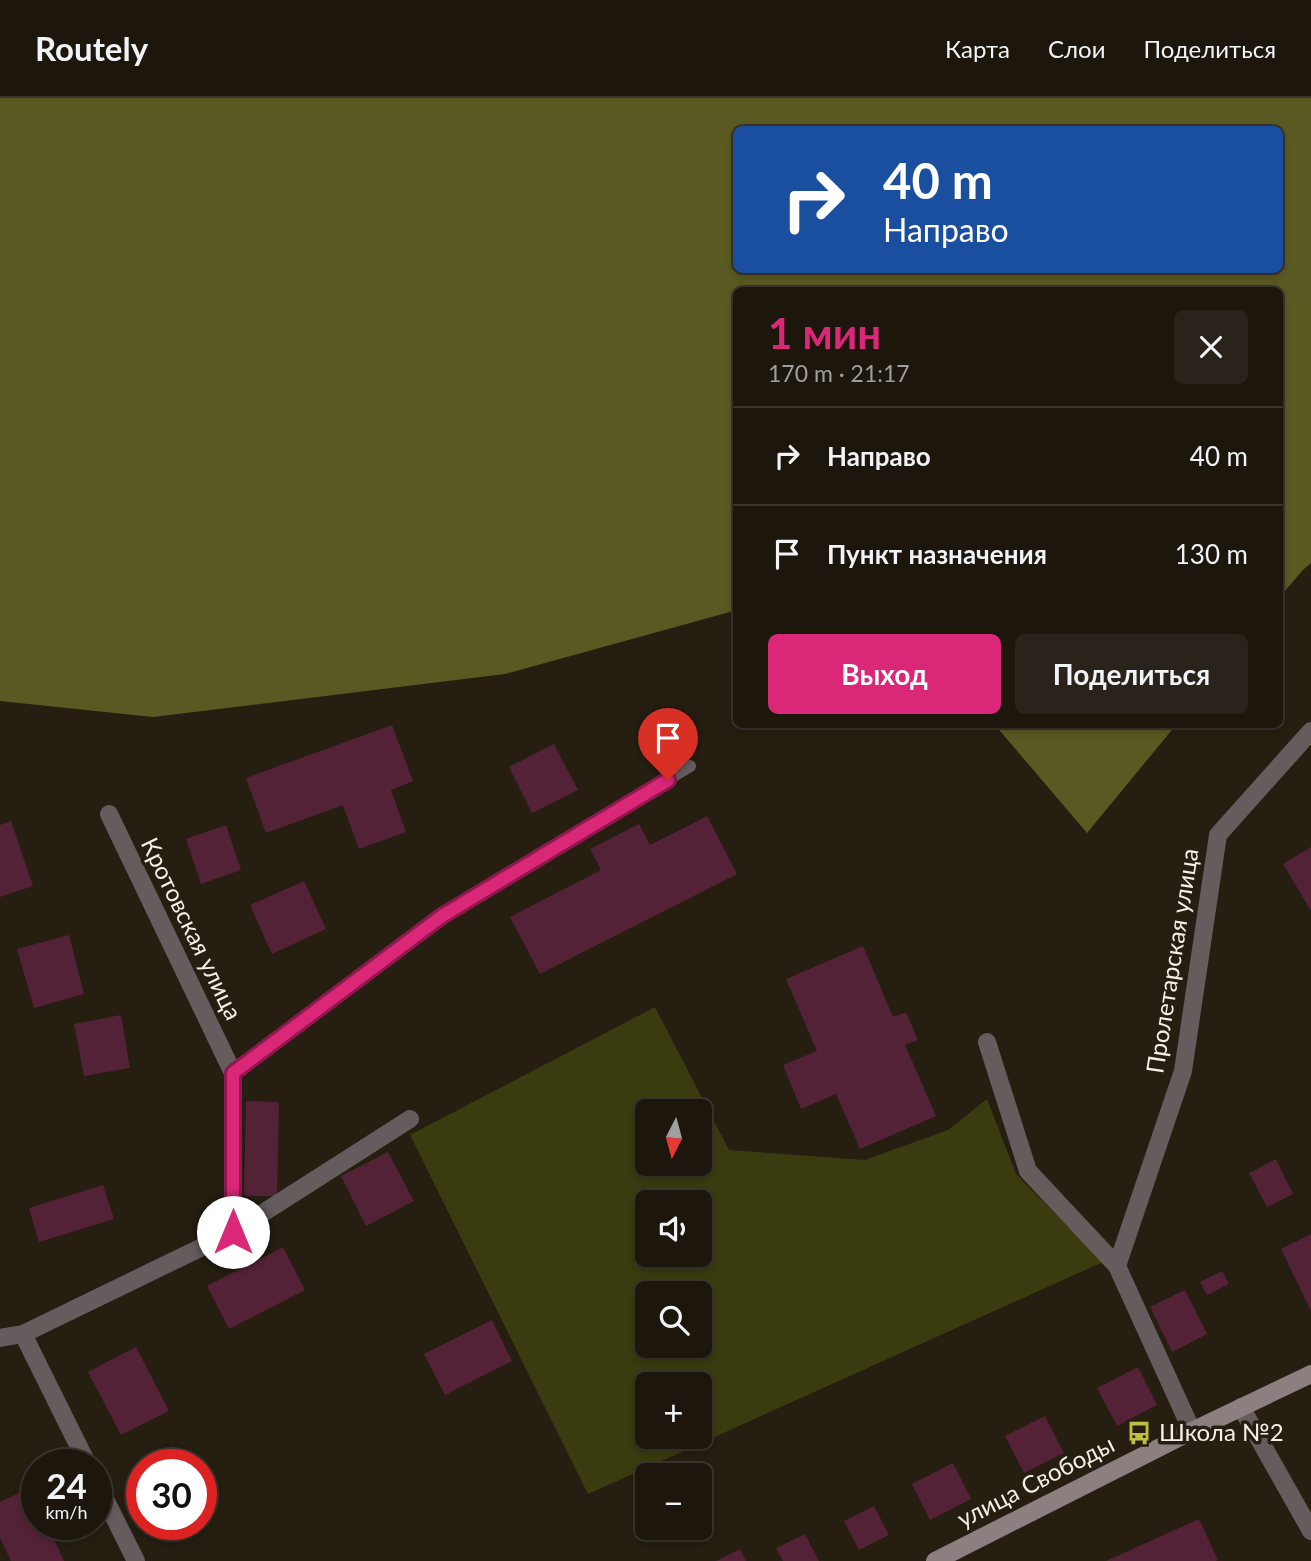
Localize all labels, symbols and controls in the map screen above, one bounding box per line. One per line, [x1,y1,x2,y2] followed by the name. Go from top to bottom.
[35,28,148,68] text: Routely
[945,34,1010,63] text: Карта
[1048,34,1105,63] text: Слои
[1143,34,1276,63] text: Поделиться
[883,151,993,209] text: 40 m
[768,154,859,245] icon: right
[883,210,1009,249] text: Направо
[768,308,881,358] text: 1 мин
[1174,310,1248,384] button: close
[768,359,910,387] text: 170 m · 21:17
[768,437,806,475] icon: right
[827,440,931,472] text: Направо
[1190,440,1248,472] text: 40 m
[768,535,806,573] icon: arrive
[827,538,1047,570] text: Пункт назначения
[1175,538,1248,570] text: 130 m
[768,634,1001,714] button: Выход
[1015,634,1248,714] button: Поделиться
[638,708,698,780] pin
[649,719,687,757] icon: arrive
[136,833,249,1024] street label: Кротовская улица
[1139,846,1204,1075] street label: Пролетарская улица
[635,1099,712,1176] north arrow
[635,1099,712,1540] map controls
[635,1190,712,1267] button: sound
[196,1195,270,1269] position arrow
[635,1281,712,1358] button: search
[635,1372,712,1449] button: +
[1159,1417,1284,1446] place label: Школа №2
[1125,1419,1153,1447] bus stop icon: Школа №2
[952,1429,1119,1533] street label: улица Свободы
[126,1449,217,1540] speed limit sign: 30
[635,1463,712,1540] button: −
[46,1464,87,1506] text: 24
[45,1501,88,1523] text: km/h

